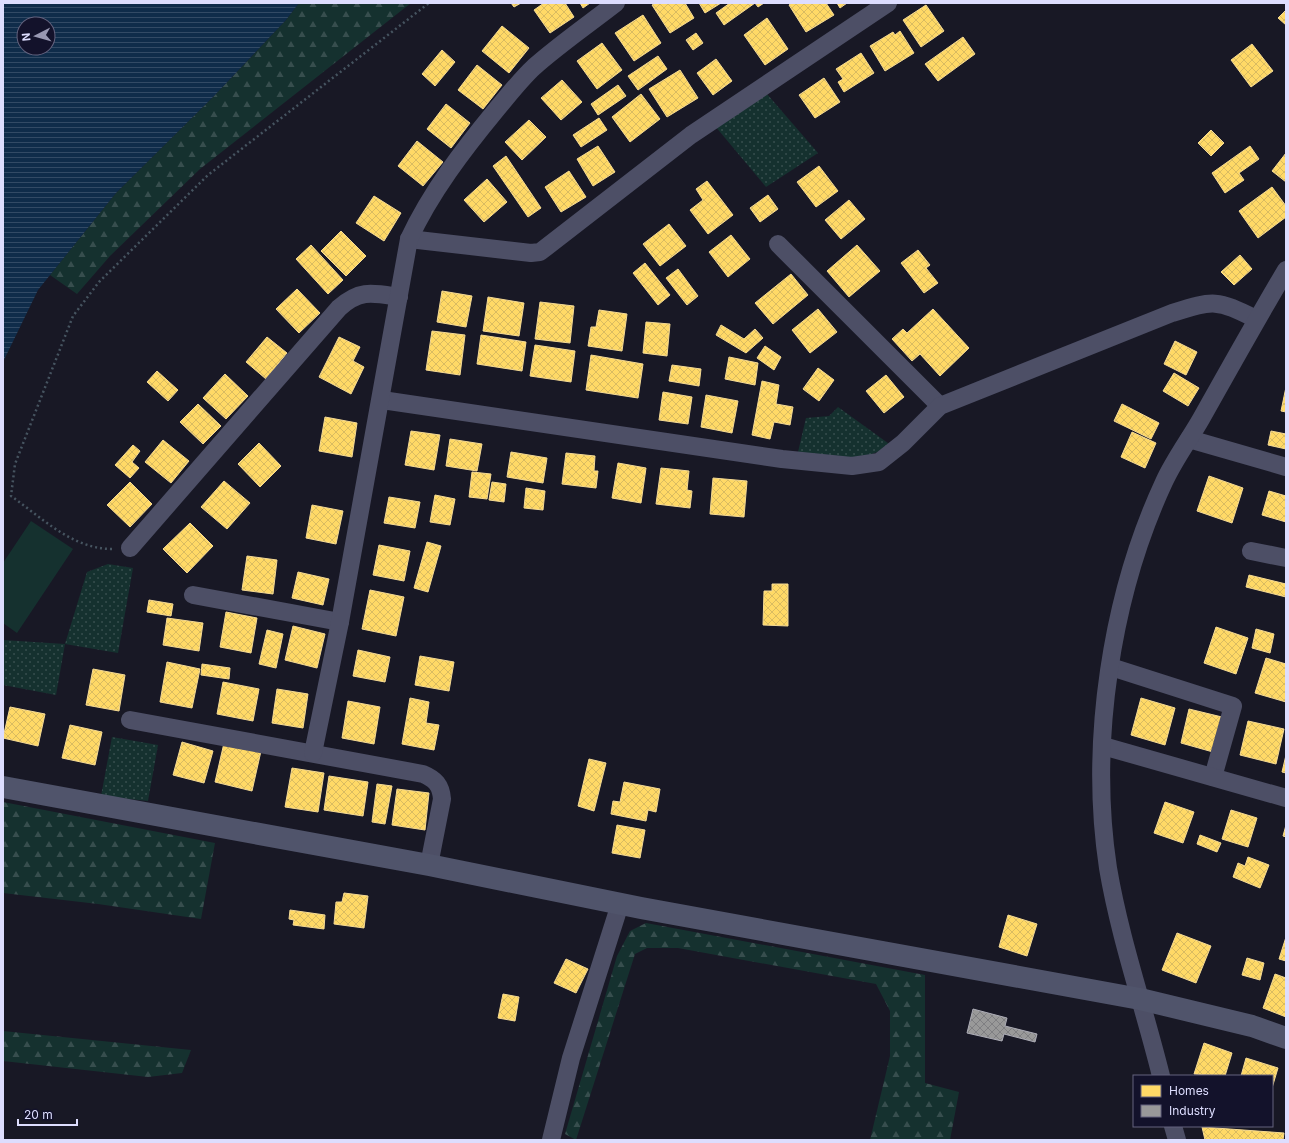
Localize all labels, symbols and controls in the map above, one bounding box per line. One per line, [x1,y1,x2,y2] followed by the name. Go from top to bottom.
[16,16,56,56] north arrow
[19,32,33,42] text: N
[1133,1075,1273,1127] legend
[1169,1083,1209,1098] text: Homes
[18,1101,77,1127] scale bar
[1169,1103,1216,1118] text: Industry
[24,1107,53,1122] text: 20 m

